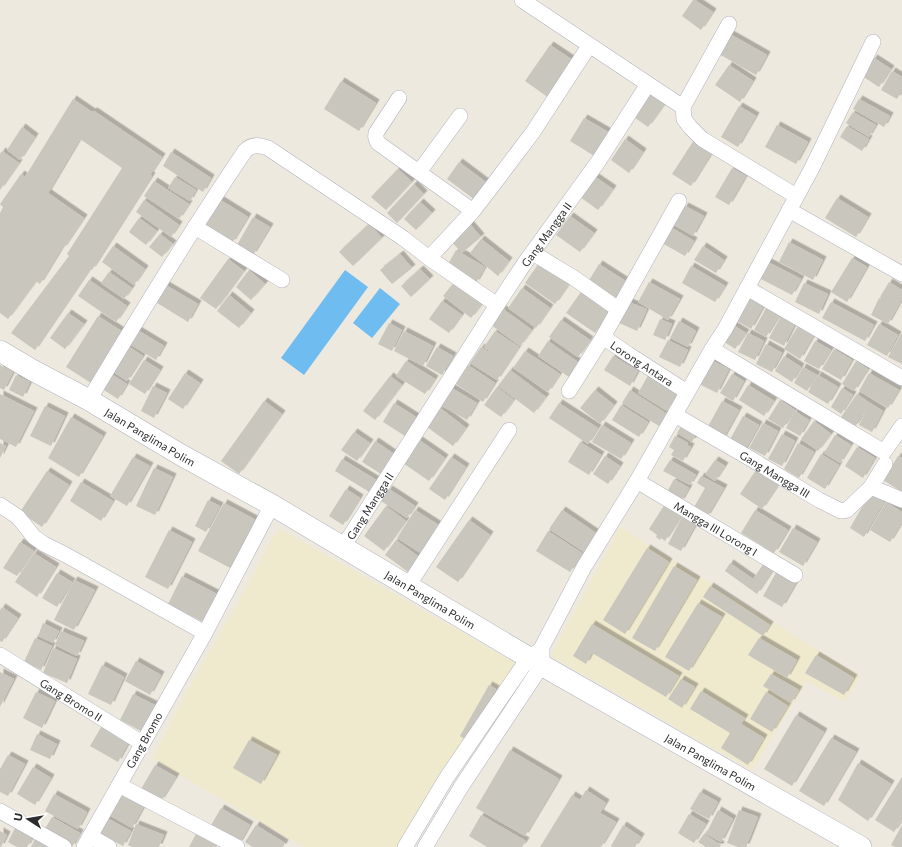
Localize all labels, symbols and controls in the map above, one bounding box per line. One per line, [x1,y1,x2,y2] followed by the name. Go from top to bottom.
[518,199,574,269] street label: Gang Mangga II
[608,338,676,388] street label: Lorong Antara
[102,405,198,468] street label: Jalan Panglima Polim
[738,448,813,500] street label: Gang Mangga III
[343,470,395,541] street label: Gang Mangga II
[672,498,760,558] street label: Mangga III Lorong I
[383,567,478,631] street label: Jalan Panglima Polim
[38,675,105,723] street label: Gang Bromo II
[123,709,165,770] street label: Gang Bromo
[663,731,759,793] street label: Jalan Panglima Polim
[8,799,48,839] north arrow
[11,812,25,822] text: U

